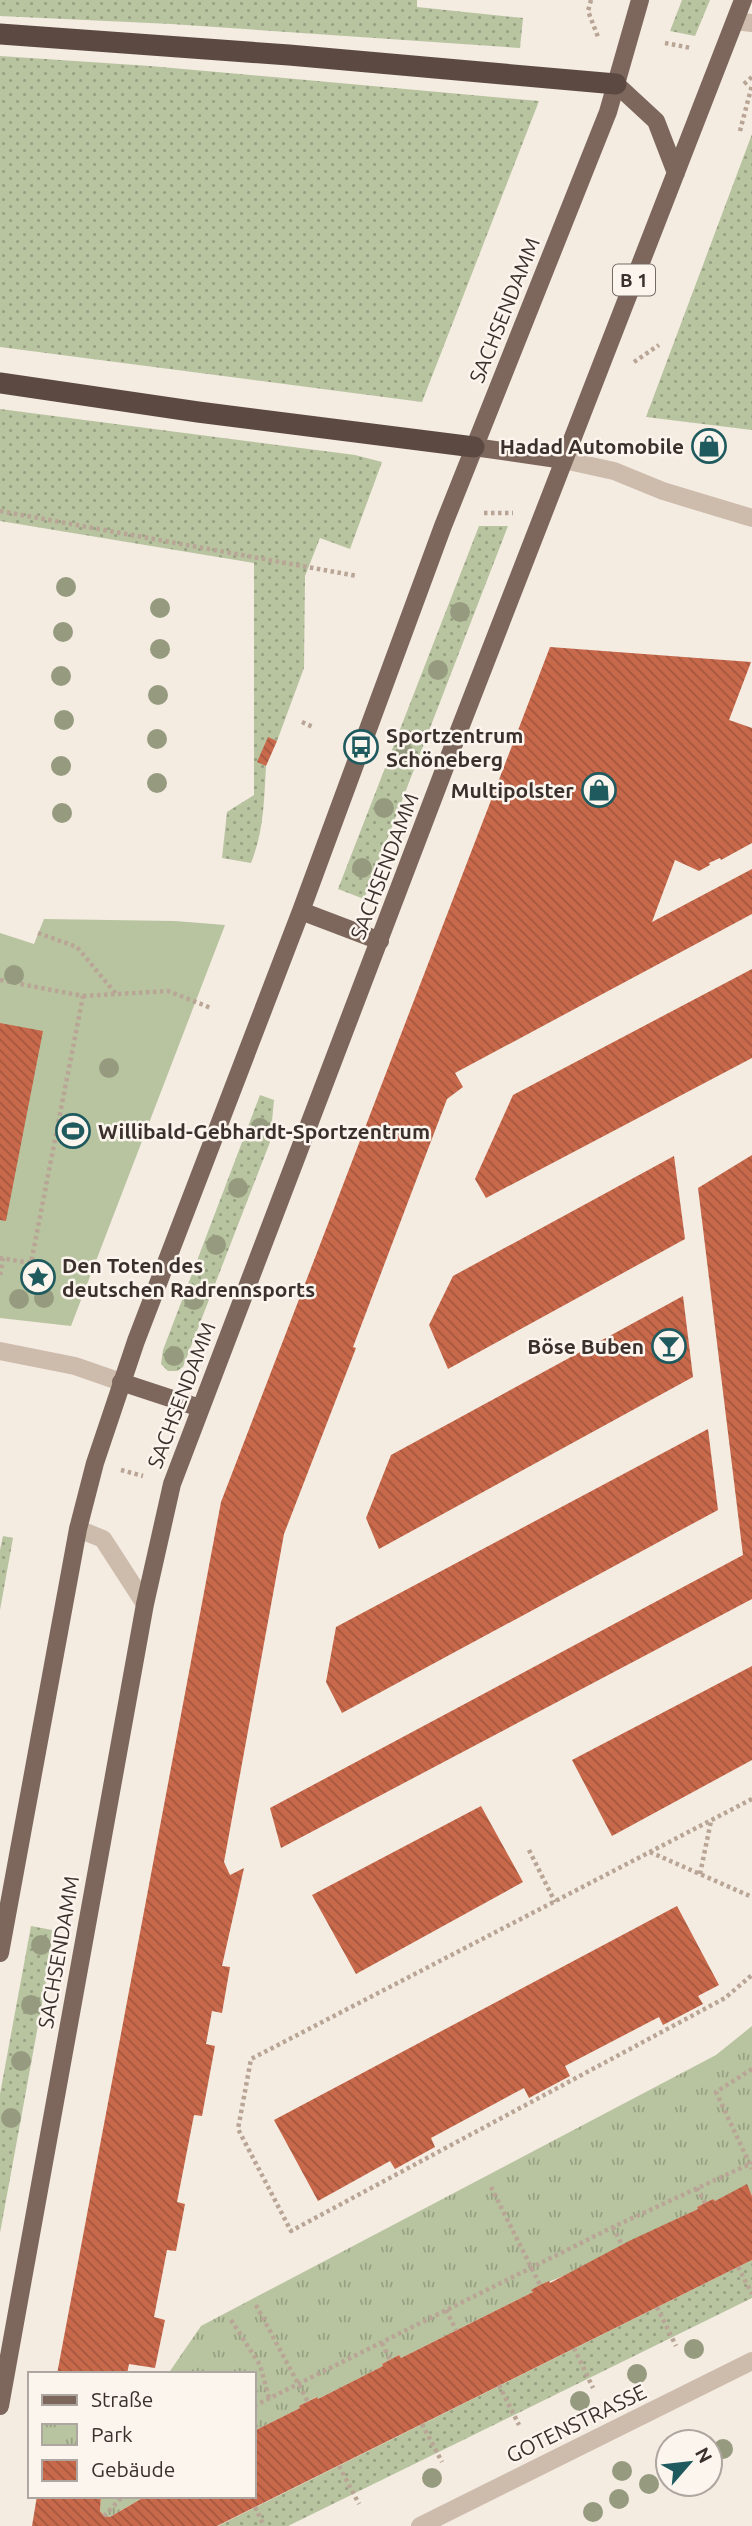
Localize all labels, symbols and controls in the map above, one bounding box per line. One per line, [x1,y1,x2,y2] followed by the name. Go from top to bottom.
[464,234,544,386] street label: SACHSENDAMM
[613,264,655,296] road number: B 1
[690,427,728,465] shop icon: Hadad Automobile
[500,434,684,458] place label: Hadad Automobile
[386,723,523,771] place label: Sportzentrum Schöneberg
[342,728,380,766] bus stop icon: Sportzentrum Schöneberg
[580,771,618,809] shop icon: Multipolster
[451,778,574,802] place label: Multipolster
[345,790,423,942] street label: SACHSENDAMM
[54,1112,92,1150] sports icon: Willibald-Gebhardt-Sportzentrum
[98,1119,430,1143] place label: Willibald-Gebhardt-Sportzentrum
[62,1253,315,1301] place label: Den Toten des deutschen Radrennsports
[19,1258,57,1296] place icon: Den Toten des deutschen Radrennsports
[142,1319,220,1471] street label: SACHSENDAMM
[650,1327,688,1365] bar icon: Böse Buben
[527,1334,644,1358] place label: Böse Buben
[33,1874,83,2030] street label: SACHSENDAMM
[28,2372,256,2498] legend
[502,2379,650,2467] street label: GOTENSTRASSE
[91,2387,153,2411] text: Straße
[91,2422,133,2446] text: Park
[654,2428,724,2498] north arrow
[691,2444,717,2466] text: N
[91,2457,175,2481] text: Gebäude

